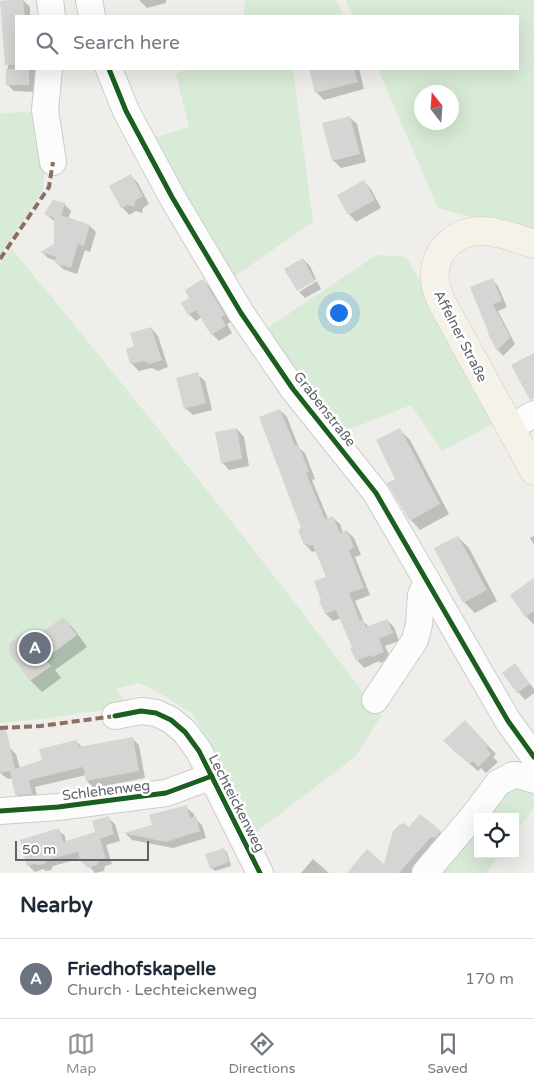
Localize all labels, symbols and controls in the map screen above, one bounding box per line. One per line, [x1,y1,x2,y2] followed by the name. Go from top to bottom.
[15,15,519,70] search box
[33,29,61,57] icon: search
[73,32,180,54] text: Search here
[414,85,459,130] north arrow
[430,287,491,385] street label: Affelner Straße
[326,300,352,326] your location
[290,368,359,450] street label: Grabenstraße
[19,629,51,667] pin: A
[205,751,269,855] street label: Lechteickenweg
[61,777,151,804] street label: Schlehenweg
[474,813,519,858] map controls
[474,813,519,858] button: locate
[15,838,149,861] scale bar
[22,841,56,858] text: 50 m
[20,893,93,918] text: Nearby
[67,958,216,980] text: Friedhofskapelle
[30,969,42,989] text: A
[465,969,514,989] text: 170 m
[67,980,257,1000] text: Church · Lechteickenweg
[66,1030,96,1077] tab: Map
[228,1030,295,1077] tab: Directions
[427,1030,468,1077] tab: Saved

